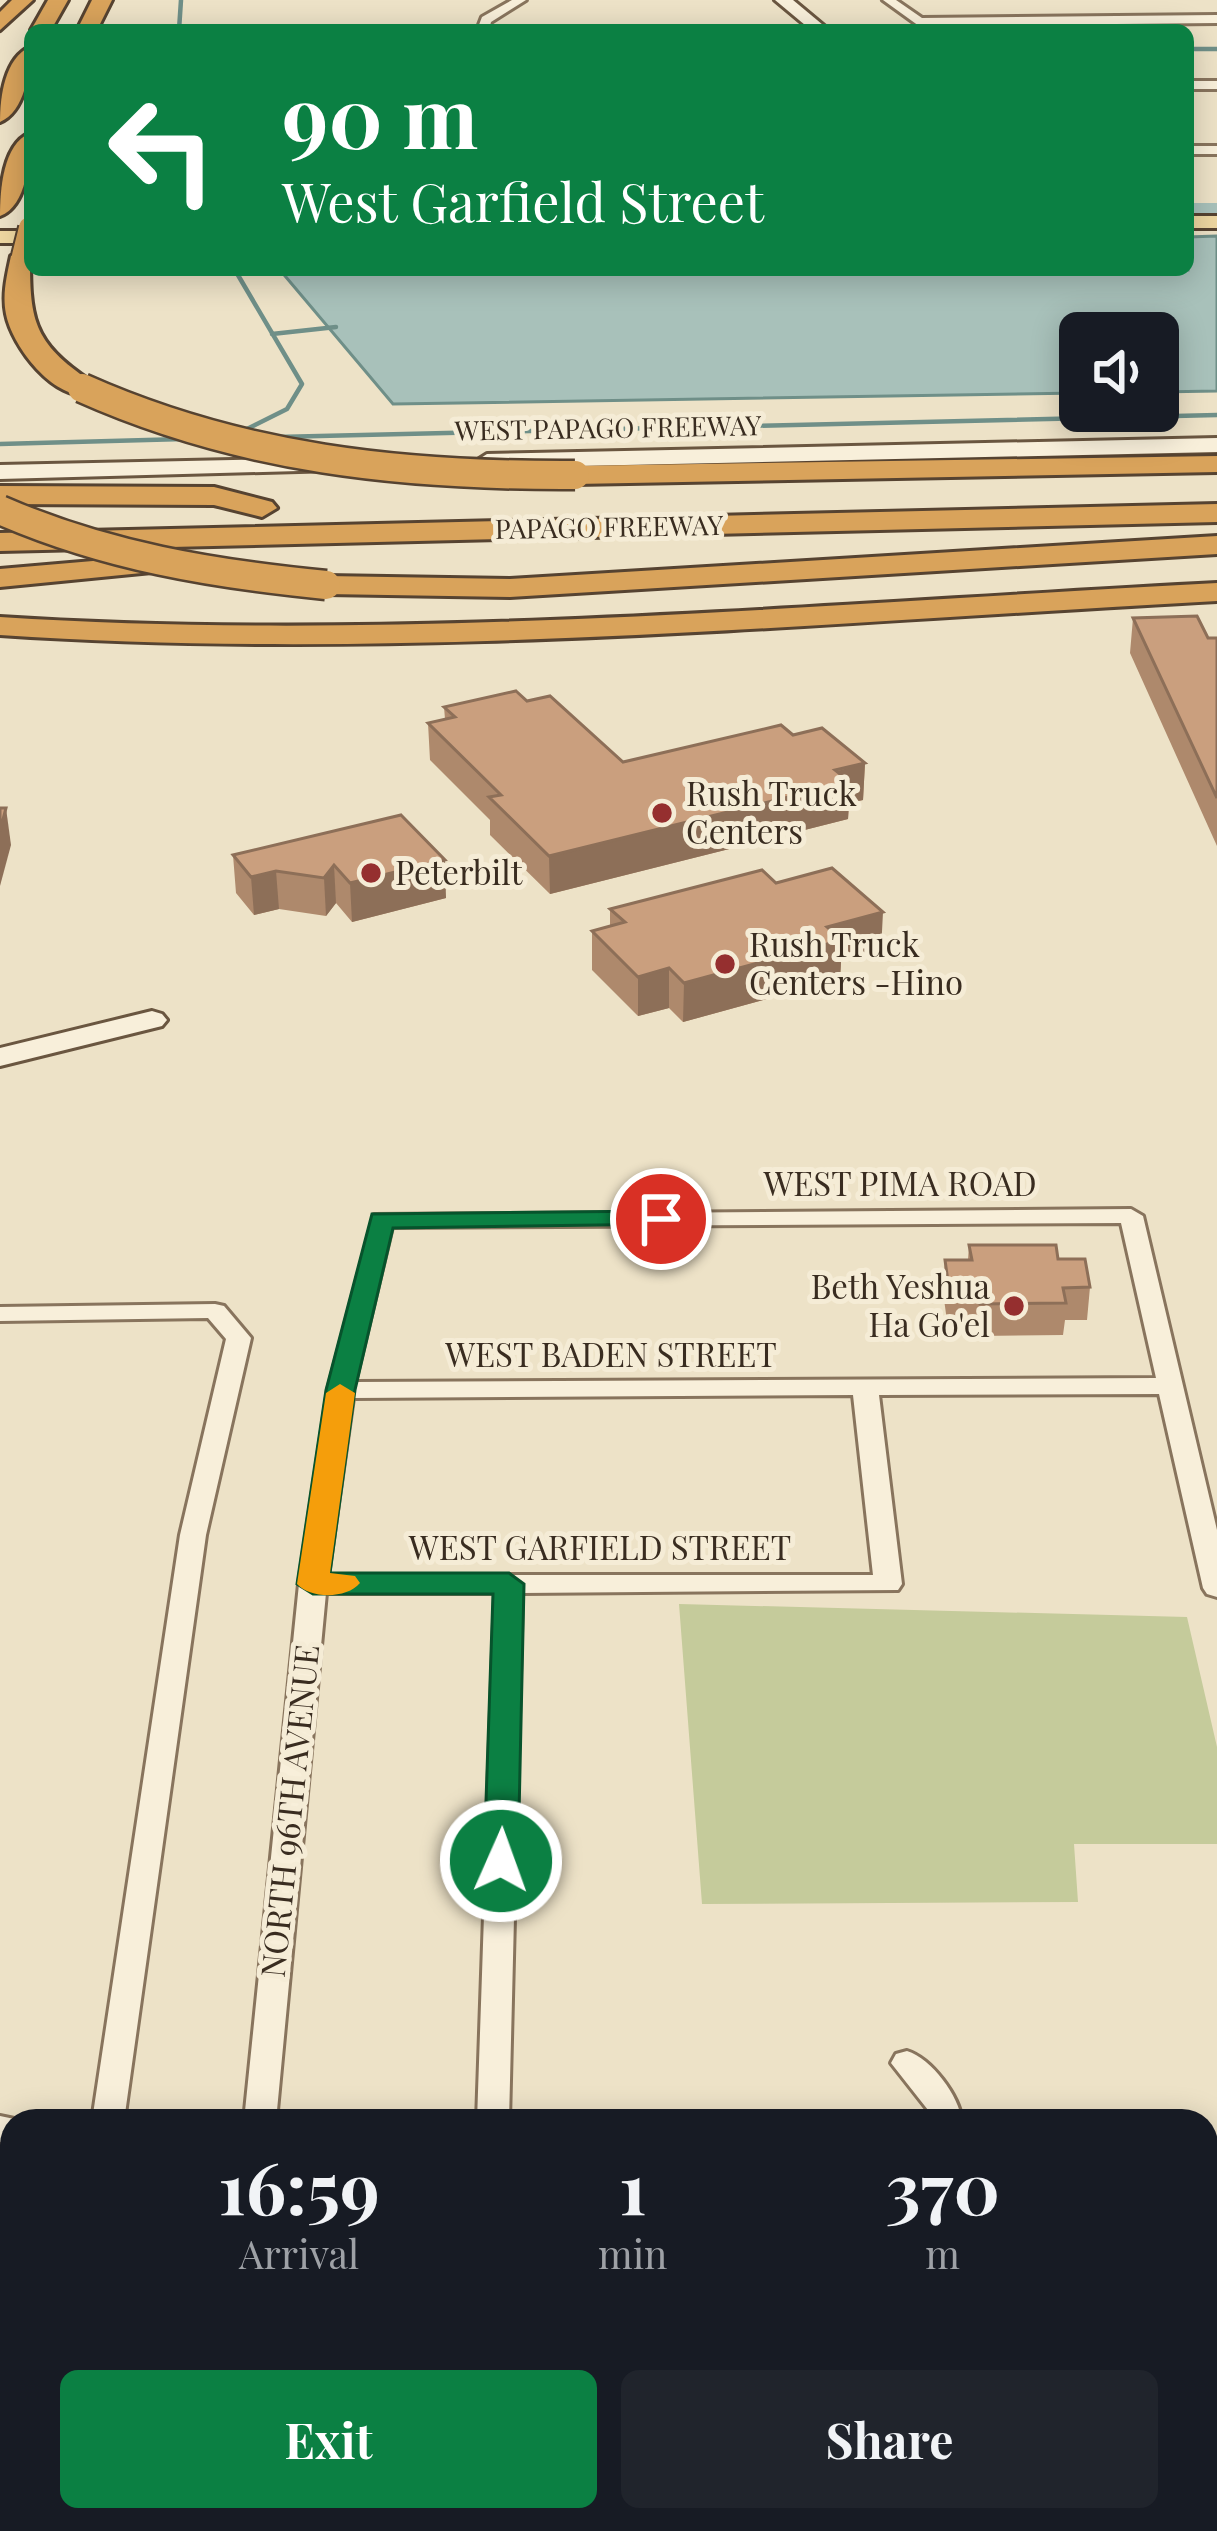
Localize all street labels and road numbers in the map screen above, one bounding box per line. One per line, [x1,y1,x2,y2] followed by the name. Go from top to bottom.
[453,406,762,448] street label: WEST PAPAGO FREEWAY
[494,506,724,546] street label: PAPAGO FREEWAY
[762,1160,1037,1204] street label: WEST PIMA ROAD
[444,1331,777,1375] street label: WEST BADEN STREET
[408,1524,791,1568] street label: WEST GARFIELD STREET
[249,1642,327,1979] street label: NORTH 96TH AVENUE

